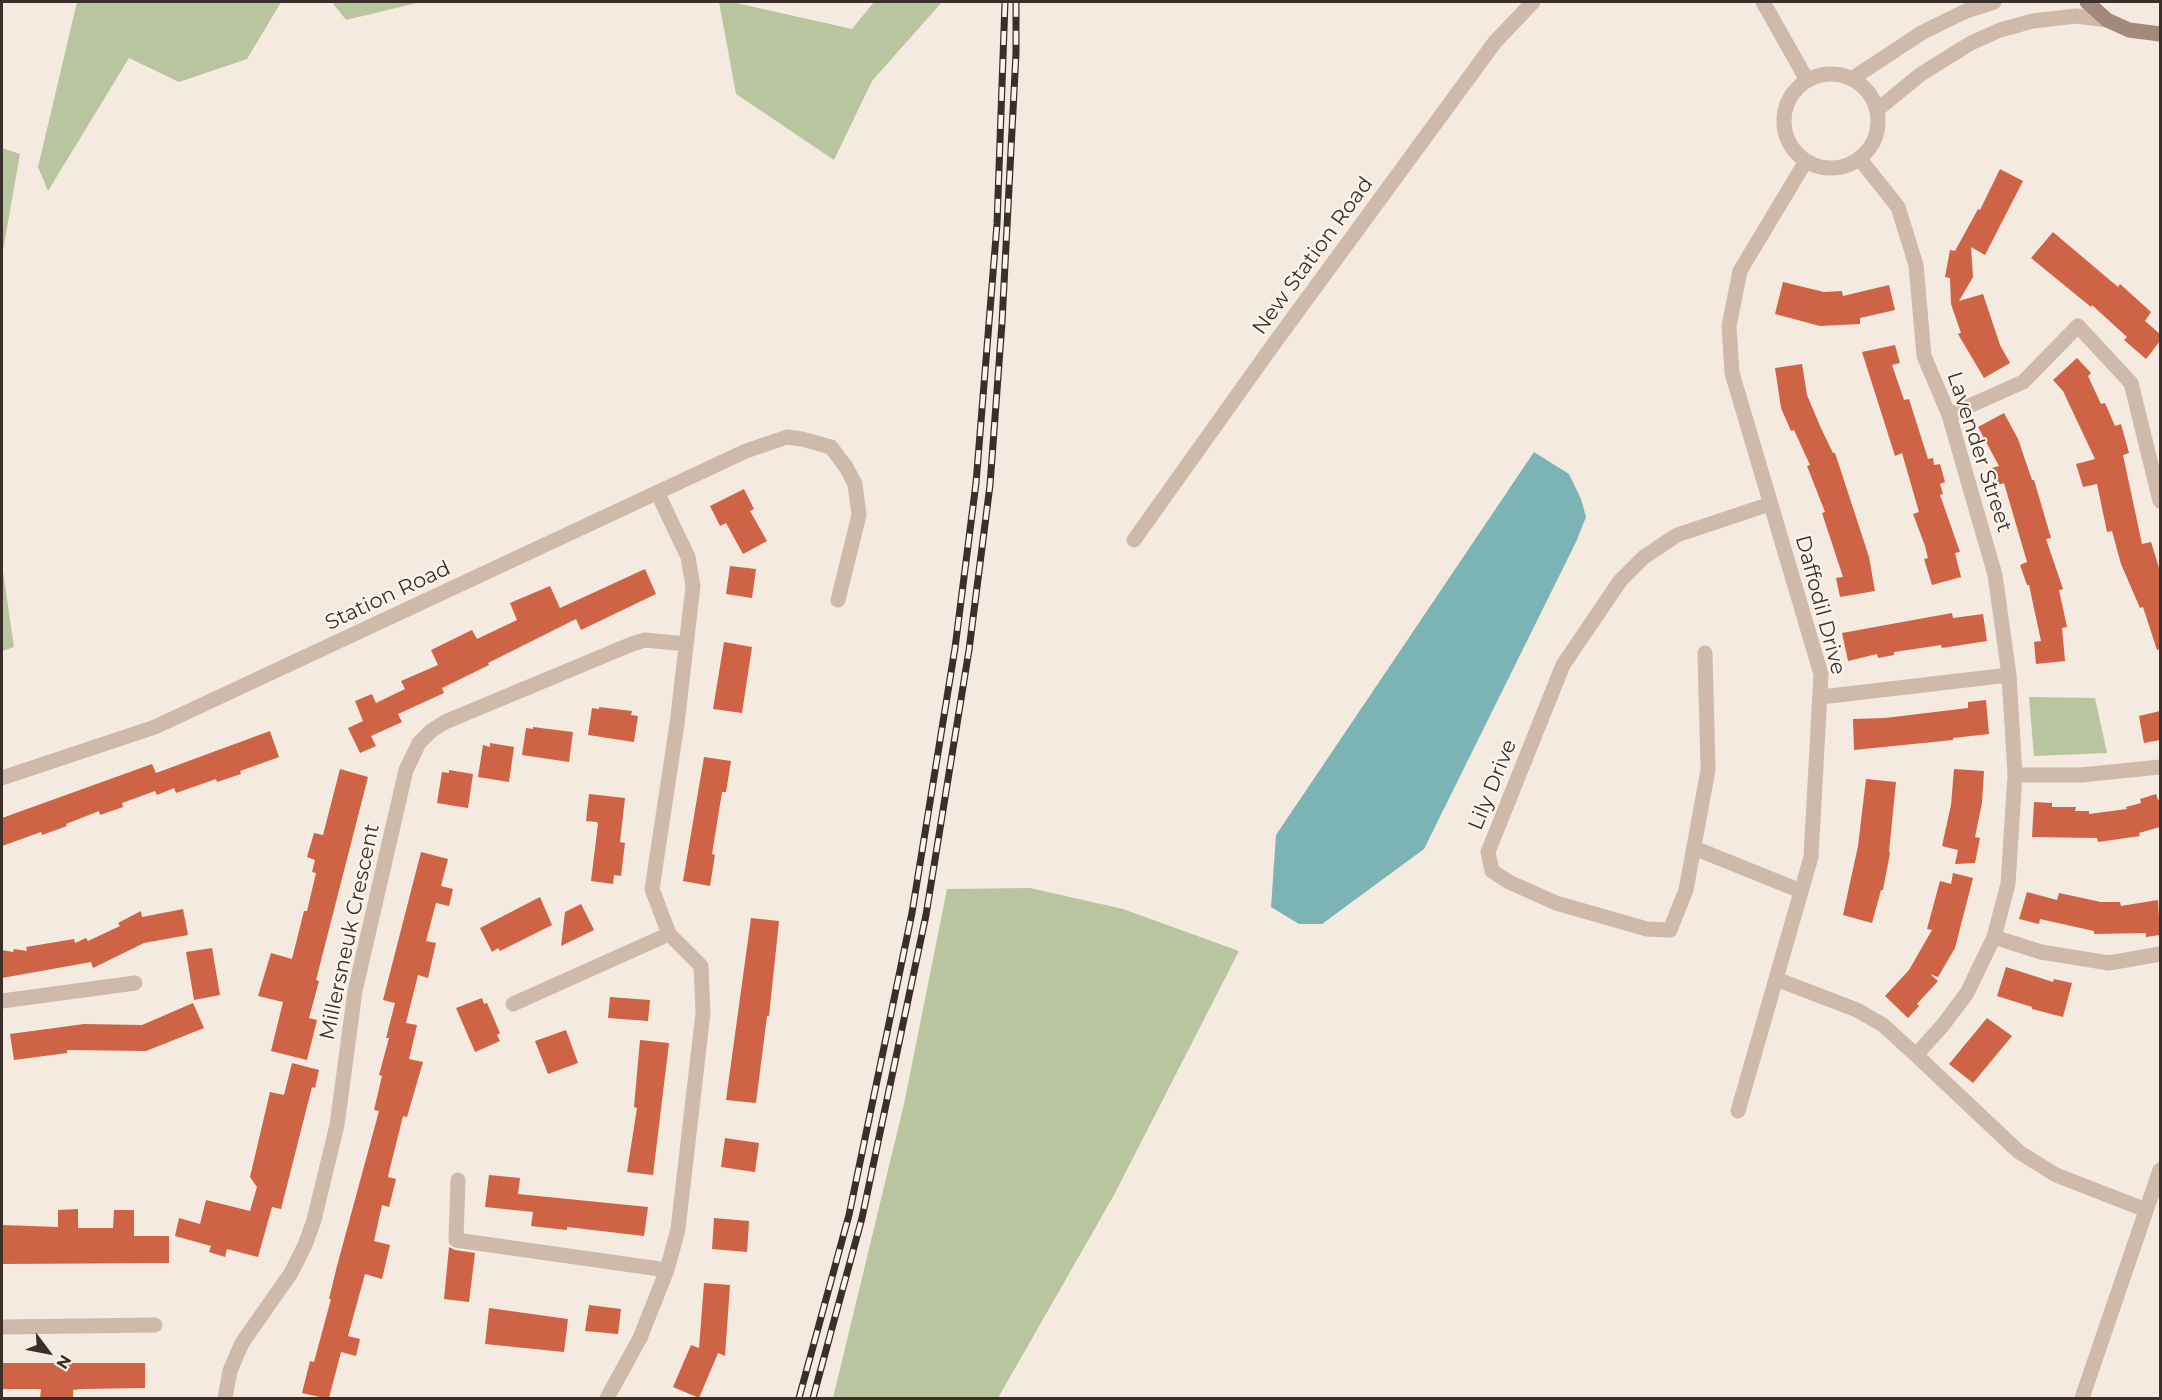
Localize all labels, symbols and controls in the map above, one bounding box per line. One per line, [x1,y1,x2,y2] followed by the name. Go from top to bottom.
[1247,172,1379,340] street label: New Station Road
[1941,369,2017,535] street label: Lavender Street
[1789,533,1851,677] street label: Daffodil Drive
[321,556,455,636] street label: Station Road
[1463,736,1523,834] street label: Lily Drive
[315,822,385,1042] street label: Millersneuk Crescent
[18,1322,78,1382] north arrow
[52,1351,75,1372] text: N

